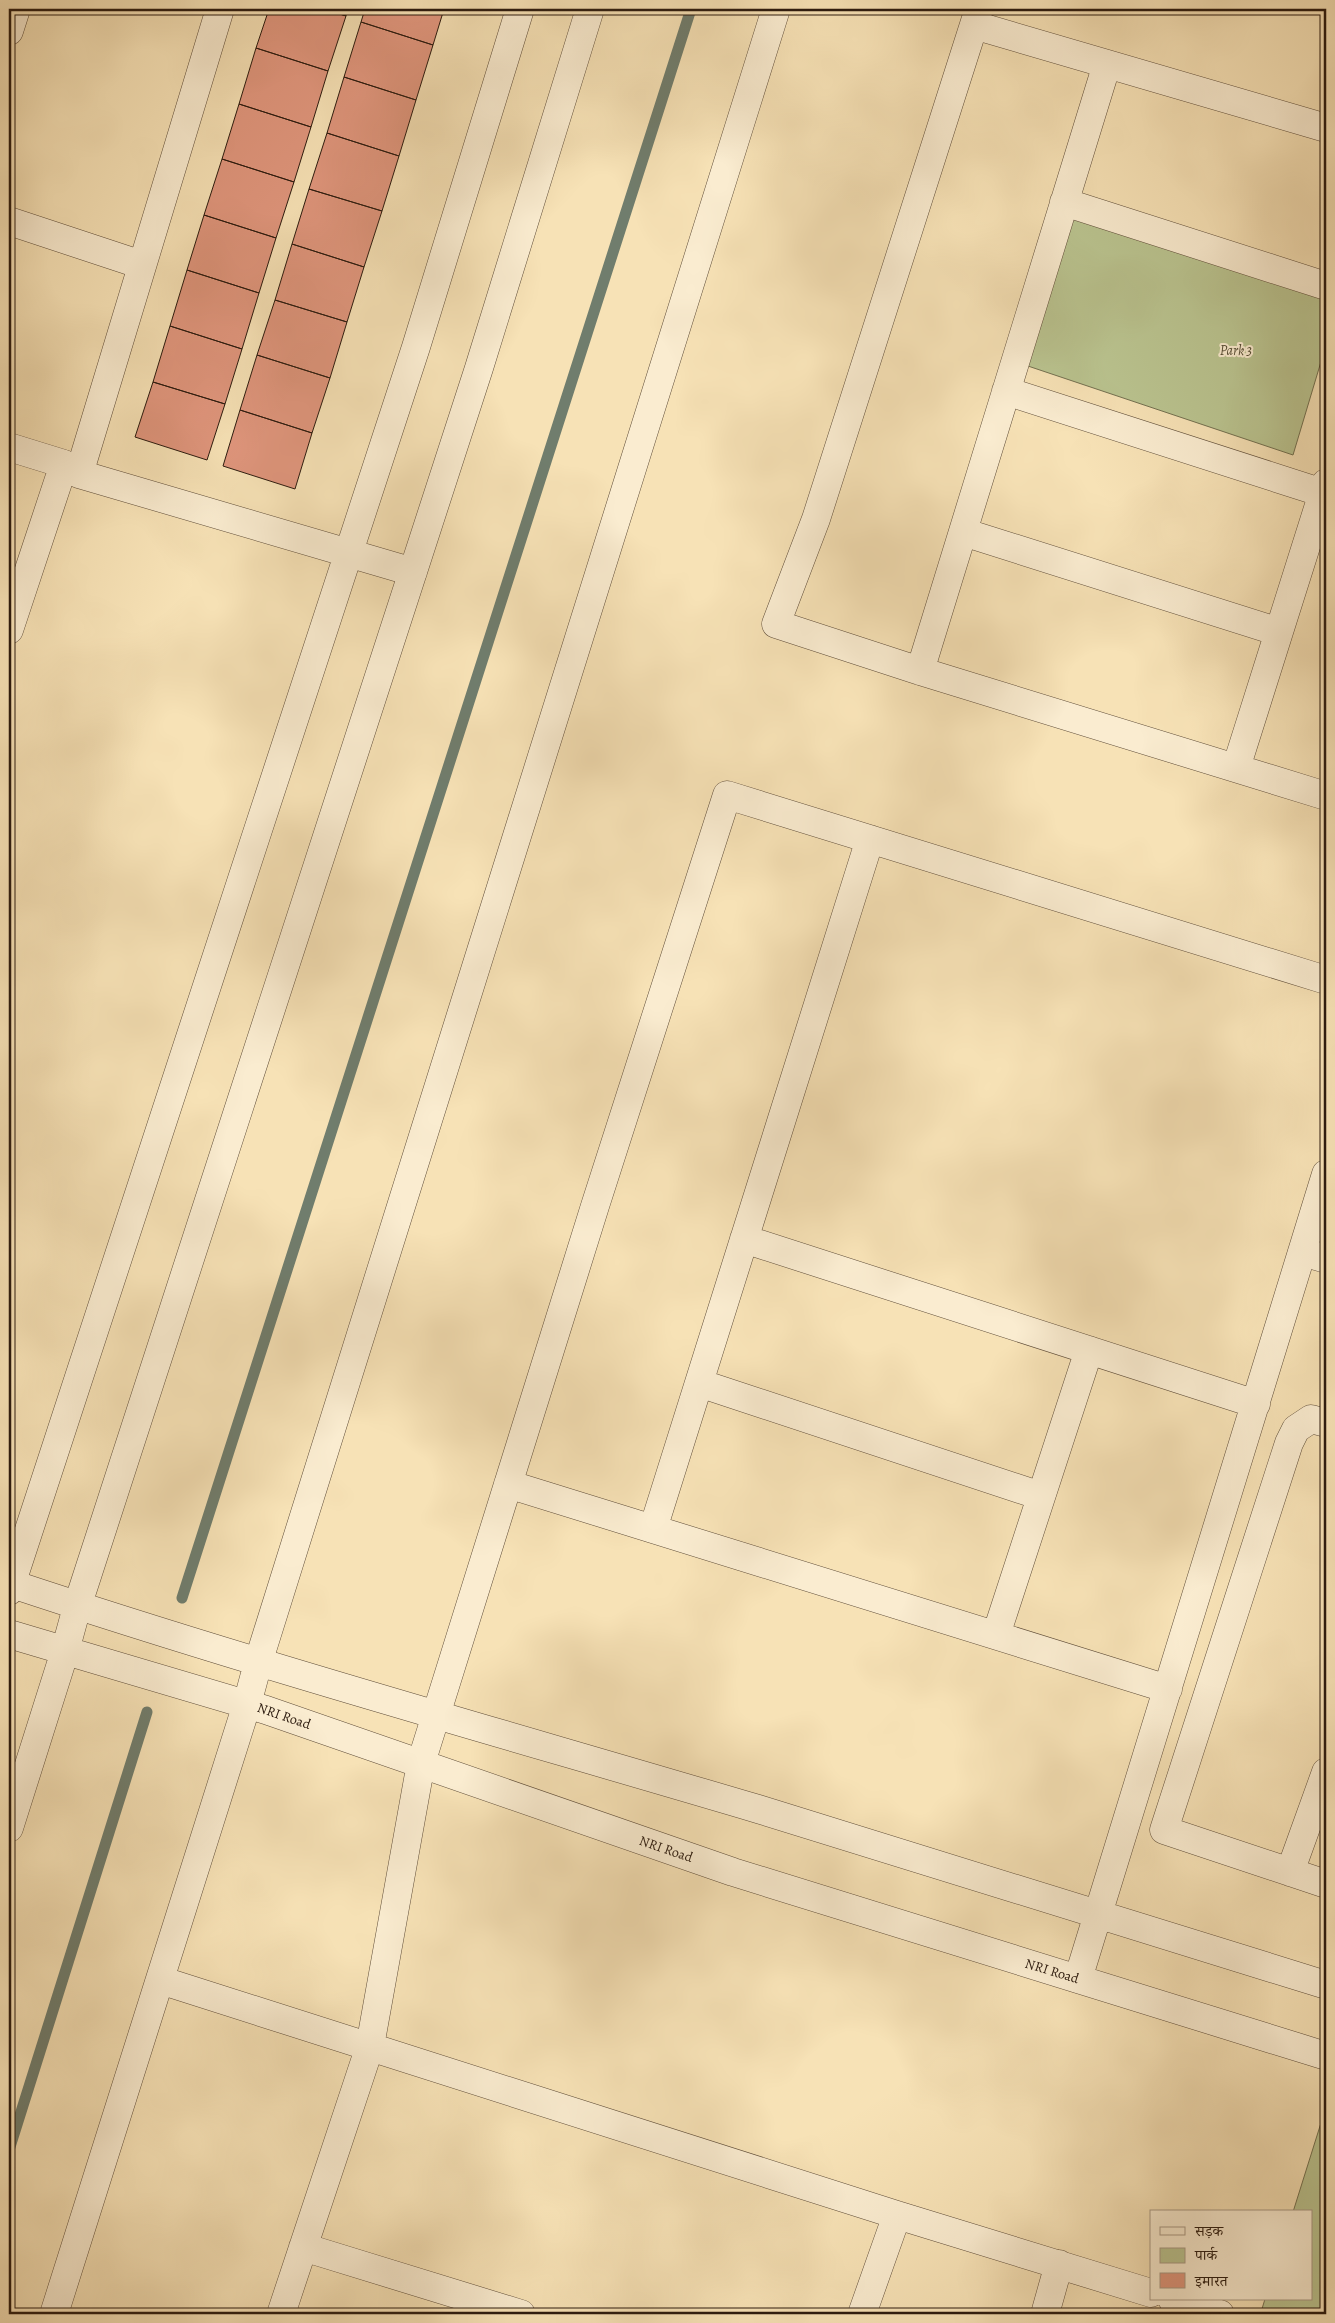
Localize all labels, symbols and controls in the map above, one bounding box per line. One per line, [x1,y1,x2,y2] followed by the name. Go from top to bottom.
[1220,341,1252,360] park label: Park 3
[255,1698,314,1734] street label: NRI Road
[637,1831,696,1867] street label: NRI Road
[1023,1954,1082,1988] street label: NRI Road
[1150,2210,1312,2300] legend
[1194,2221,1224,2241] text: सड़क
[1194,2245,1218,2265] text: पार्क
[1194,2271,1229,2291] text: इमारत

